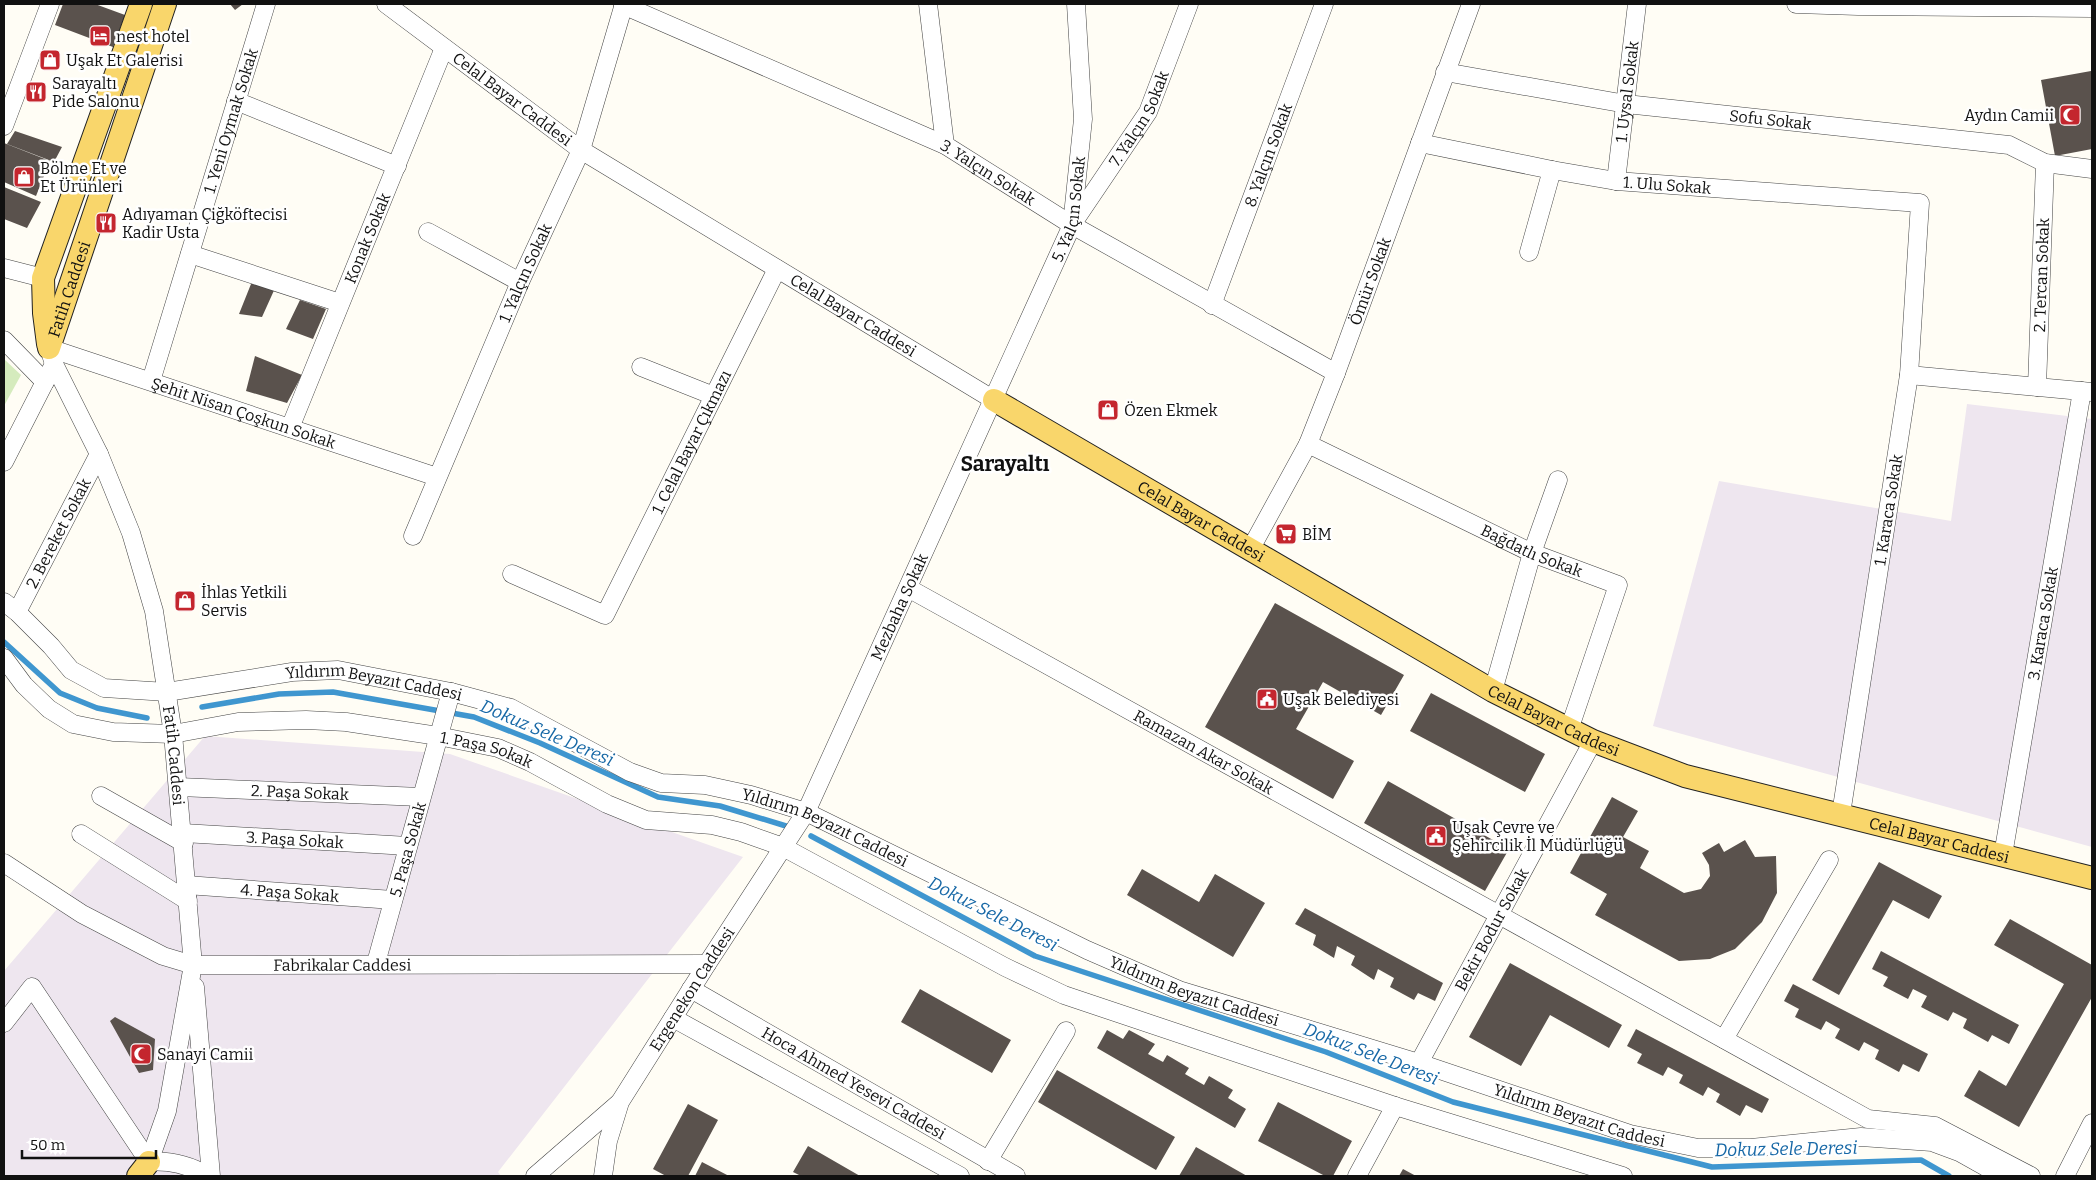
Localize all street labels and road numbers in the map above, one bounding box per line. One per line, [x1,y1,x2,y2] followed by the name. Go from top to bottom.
[1612,40,1643,144] street label: 1. Uysal Sokak
[200,46,262,196] street label: 1. Yeni Oymak Sokak
[449,48,576,150] street label: Celal Bayar Caddesi
[1105,68,1173,170] street label: 7. Yalçın Sokak
[1240,101,1296,210] street label: 8. Yalçın Sokak
[1728,106,1812,134] street label: Sofu Sokak
[937,136,1039,209] street label: 3. Yalçın Sokak
[1048,155,1089,265] street label: 5. Yalçın Sokak
[1623,173,1712,198] street label: 1. Ulu Sokak
[341,190,394,286] street label: Konak Sokak
[2030,218,2053,333] street label: 2. Tercan Sokak
[495,220,556,325] street label: 1. Yalçın Sokak
[1345,235,1395,328] street label: Ömür Sokak
[44,239,94,340] street label: Fatih Caddesi
[787,270,920,361] street label: Celal Bayar Caddesi
[648,367,735,517] street label: 1. Celal Bayar Çıkmazı
[149,374,338,453] street label: Şehit Nisan Çoşkun Sokak
[1870,453,1907,567] street label: 1. Karaca Sokak
[22,475,95,591] street label: 2. Bereket Sokak
[1134,477,1268,566] street label: Celal Bayar Caddesi
[1478,521,1585,581] street label: Bağdatlı Sokak
[867,550,932,663] street label: Mezbaha Sokak
[2024,565,2062,682] street label: 3. Karaca Sokak
[284,661,464,705] street label: Yıldırım Beyazıt Caddesi
[1484,681,1622,760] street label: Celal Bayar Caddesi
[159,705,188,806] street label: Fatih Caddesi
[1130,706,1277,798] street label: Ramazan Akar Sokak
[438,728,536,772] street label: 1. Paşa Sokak
[250,781,349,804] street label: 2. Paşa Sokak
[740,784,911,871] street label: Yıldırım Beyazıt Caddesi
[386,800,430,899] street label: 5. Paşa Sokak
[1867,813,2012,867] street label: Celal Bayar Caddesi
[245,828,344,852] street label: 3. Paşa Sokak
[1451,865,1533,994] street label: Bekir Bodur Sokak
[240,880,340,906] street label: 4. Paşa Sokak
[646,924,739,1055] street label: Ergenekon Caddesi
[1106,952,1281,1030] street label: Yıldırım Beyazıt Caddesi
[273,956,411,975] street label: Fabrikalar Caddesi
[759,1023,949,1144] street label: Hoca Ahmed Yesevi Caddesi
[1491,1080,1667,1151] street label: Yıldırım Beyazıt Caddesi

